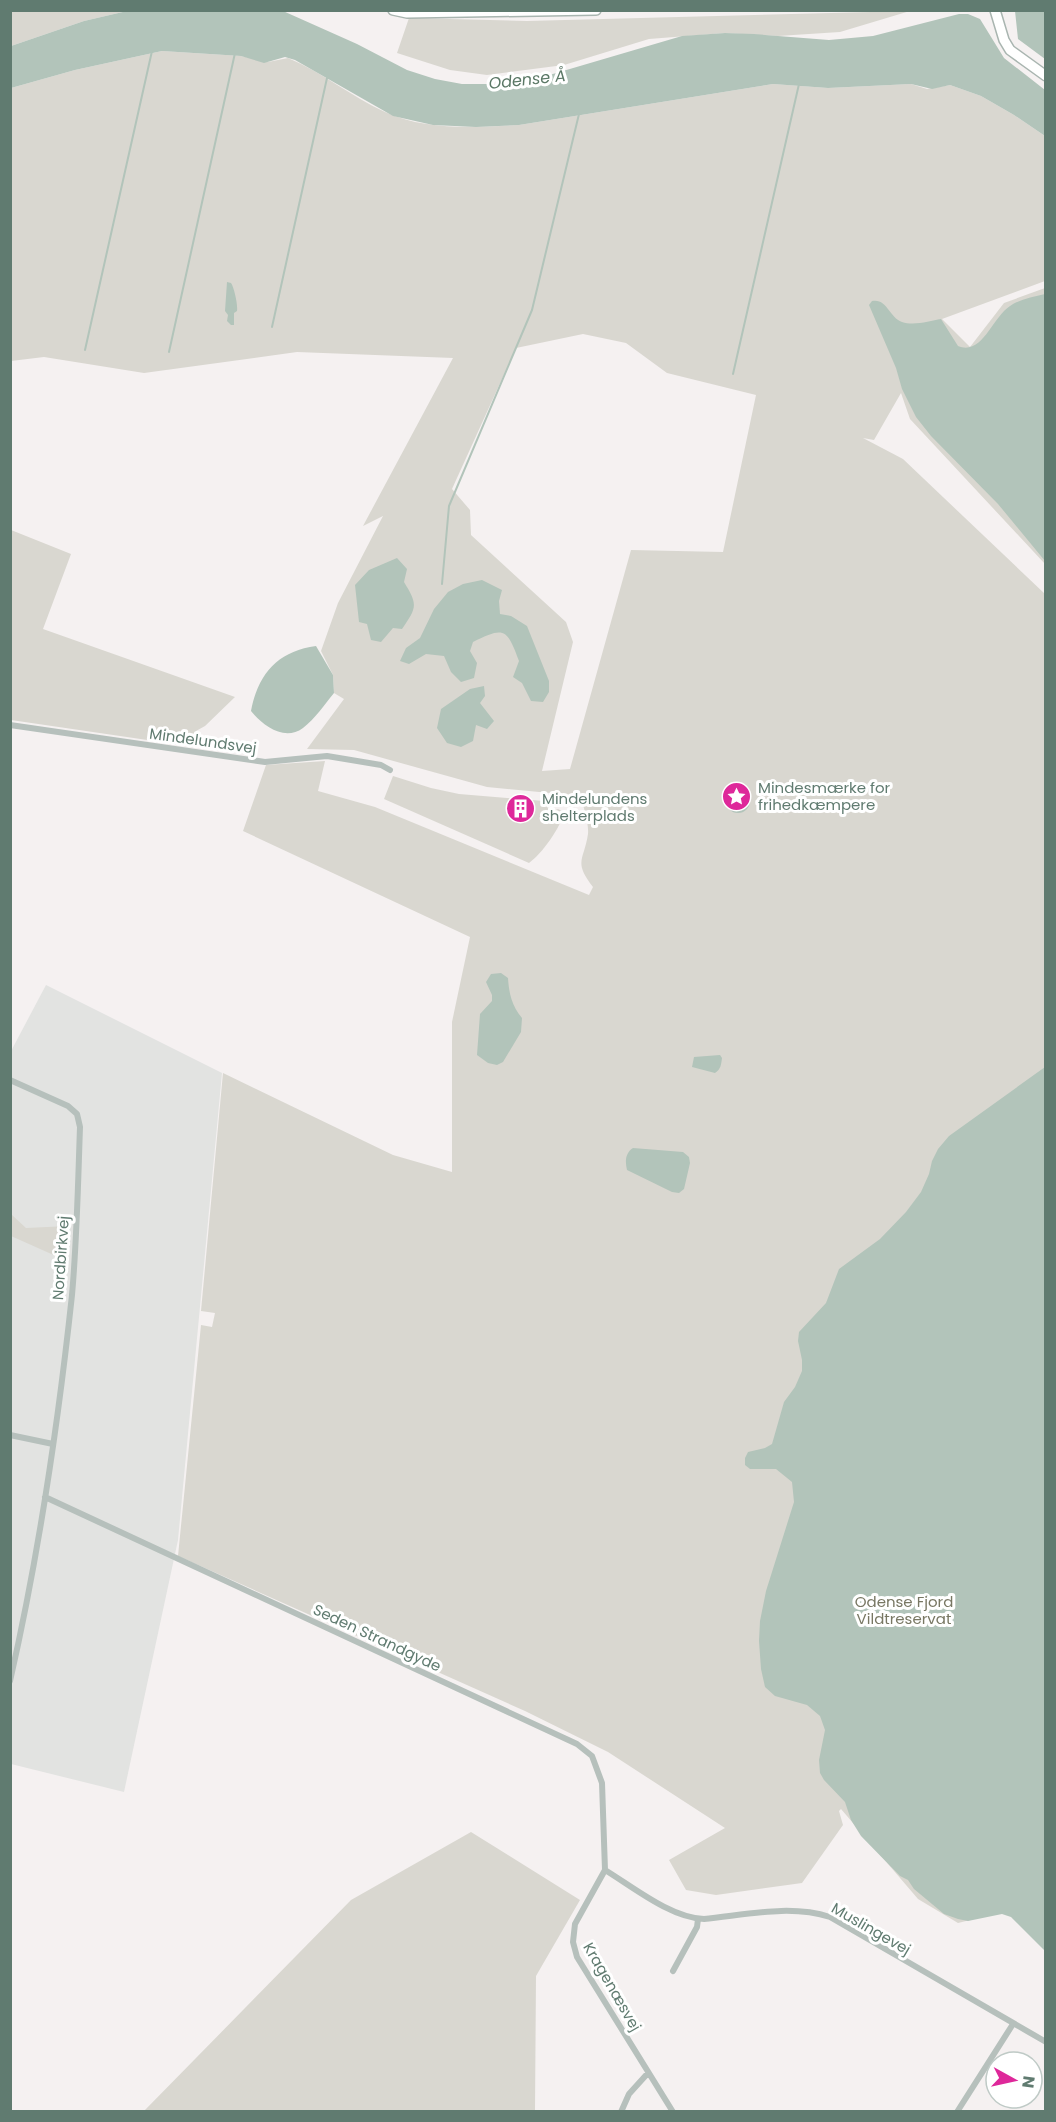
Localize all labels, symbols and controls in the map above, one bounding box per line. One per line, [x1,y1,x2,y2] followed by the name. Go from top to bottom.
[487,64,567,95] water label: Odense Å
[148,723,258,758] street label: Mindelundsvej
[758,777,891,815] place label: Mindesmærke for frihedkæmpere
[721,781,753,813] place icon: Mindesmærke for frihedkæmpere
[542,788,648,826] place label: Mindelundens shelterplads
[505,792,537,824] building icon: Mindelundens shelterplads
[47,1215,74,1301] street label: Nordbirkvej
[855,1591,953,1629] park label: Odense Fjord Vildtreservat
[310,1599,445,1676] street label: Seden Strandgyde
[828,1897,915,1960] street label: Muslingevej
[578,1938,646,2035] street label: Kragenæsvej
[984,2050,1044,2110] north arrow
[1016,2074,1041,2090] text: N

